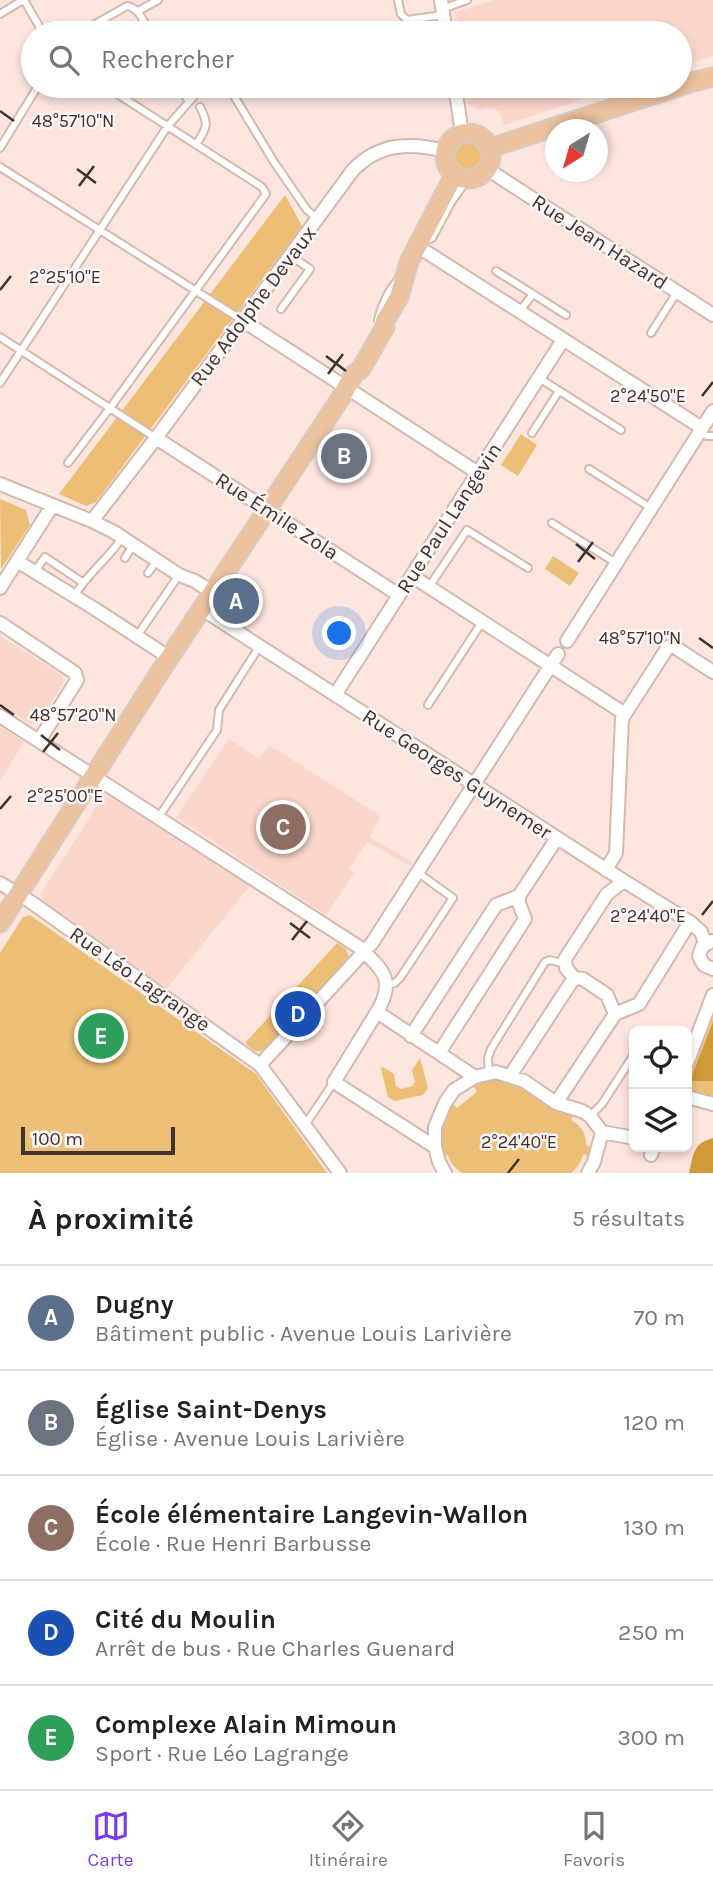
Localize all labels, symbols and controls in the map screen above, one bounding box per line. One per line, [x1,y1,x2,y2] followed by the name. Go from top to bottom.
[21,21,692,98] search box
[45,41,83,79] icon: search
[101,44,234,75] text: Rechercher
[32,110,114,132] text: 48°57'10"N
[545,119,608,182] north arrow
[528,189,672,295] street label: Rue Jean Hazard
[185,221,321,391] street label: Rue Adolphe Devaux
[29,266,101,288] text: 2°25'10"E
[610,385,686,407] text: 2°24'50"E
[321,430,367,482] pin: B
[391,438,507,598] street label: Rue Paul Langevin
[211,467,343,565] street label: Rue Émile Zola
[213,575,259,627] pin: A
[322,616,356,650] your location
[599,627,681,649] text: 48°57'10"N
[29,704,117,726] text: 48°57'20"N
[358,704,556,844] street label: Rue Georges Guynemer
[27,785,103,807] text: 2°25'00"E
[260,801,306,853] pin: C
[610,905,686,927] text: 2°24'40"E
[65,922,215,1036] street label: Rue Léo Lagrange
[275,988,321,1040] pin: D
[78,1010,124,1062] pin: E
[629,1026,692,1152] map controls
[629,1026,692,1089] button: locate
[629,1089,692,1152] button: layers
[21,1124,175,1156] scale bar
[32,1128,83,1150] text: 100 m
[481,1131,557,1153] text: 2°24'40"E
[28,1201,194,1237] text: À proximité
[572,1205,685,1232] text: 5 résultats
[95,1289,174,1320] text: Dugny
[44,1304,58,1331] text: A
[634,1304,685,1331] text: 70 m
[95,1320,512,1347] text: Bâtiment public · Avenue Louis Larivière
[95,1394,327,1425] text: Église Saint-Denys
[44,1409,58,1436] text: B
[623,1409,685,1436] text: 120 m
[95,1425,405,1452] text: Église · Avenue Louis Larivière
[95,1499,528,1530] text: École élémentaire Langevin-Wallon
[44,1514,58,1541] text: C
[623,1514,685,1541] text: 130 m
[95,1530,371,1557] text: École · Rue Henri Barbusse
[95,1604,276,1635] text: Cité du Moulin
[43,1619,59,1646] text: D
[618,1619,685,1646] text: 250 m
[95,1635,455,1662] text: Arrêt de bus · Rue Charles Guenard
[95,1709,397,1740] text: Complexe Alain Mimoun
[44,1724,58,1751] text: E
[617,1724,685,1751] text: 300 m
[95,1740,349,1767] text: Sport · Rue Léo Lagrange
[88,1807,134,1871] tab: Carte
[309,1807,388,1871] tab: Itinéraire
[563,1807,625,1871] tab: Favoris

